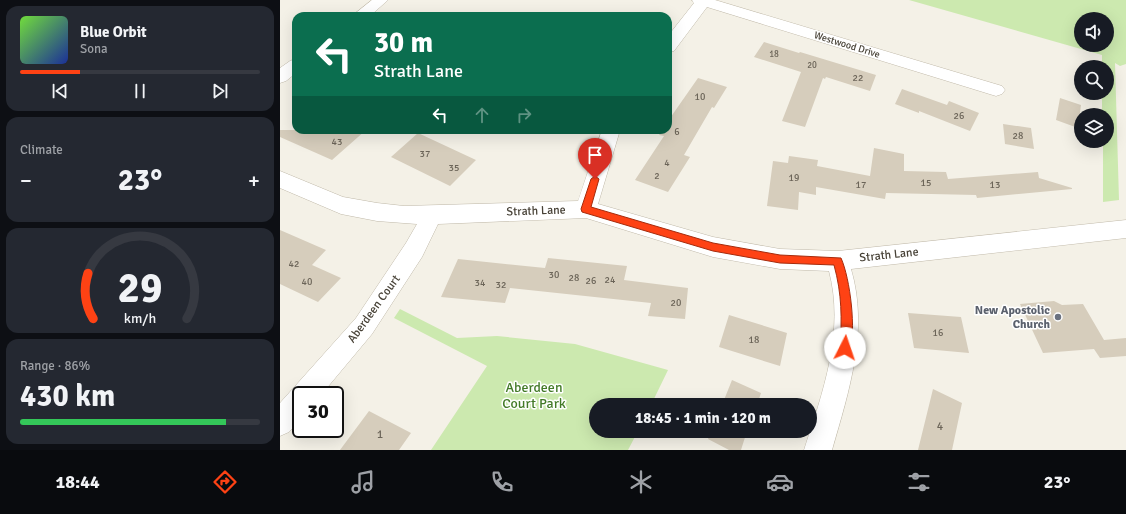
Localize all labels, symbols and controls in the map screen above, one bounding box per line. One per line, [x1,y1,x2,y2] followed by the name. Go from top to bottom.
[1074,12,1114,148] map controls
[1074,12,1114,52] button: sound
[80,23,147,41] text: Blue Orbit
[374,26,433,60] text: 30 m
[308,28,360,80] icon: left
[813,29,881,61] street label: Westwood Drive
[80,41,108,57] text: Sona
[769,49,779,60] house number: 18
[374,60,463,82] text: Strath Lane
[807,60,817,71] house number: 20
[1074,60,1114,100] button: search
[853,72,863,84] house number: 22
[49,80,71,102] icon: previous
[129,80,151,102] icon: pause
[209,80,231,102] icon: next
[695,91,705,103] house number: 10
[429,104,451,126] icon: left
[471,104,493,126] icon: ahead
[513,104,535,126] icon: right
[1074,108,1114,148] button: layers
[954,110,964,122] house number: 26
[674,126,680,138] house number: 6
[1013,130,1023,142] house number: 28
[332,136,342,148] house number: 43
[578,138,612,179] pin
[20,142,63,158] text: Climate
[584,144,606,166] icon: arrive
[420,148,430,160] house number: 37
[664,157,670,169] house number: 4
[118,162,162,199] text: 23°
[449,162,459,174] house number: 35
[20,167,32,194] text: −
[248,167,260,194] text: +
[654,170,660,182] house number: 2
[789,172,799,184] house number: 19
[921,177,931,189] house number: 15
[856,179,866,191] house number: 17
[990,179,1000,191] house number: 13
[506,202,566,220] street label: Strath Lane
[859,244,919,266] street label: Strath Lane
[289,258,299,270] house number: 42
[118,262,162,313] text: 29
[549,269,559,281] house number: 30
[344,272,404,346] street label: Aberdeen Court
[569,272,579,284] house number: 28
[605,274,616,286] house number: 24
[586,275,596,287] house number: 26
[302,276,312,288] house number: 40
[475,277,486,289] house number: 34
[496,279,506,291] house number: 32
[671,297,681,309] house number: 20
[975,303,1050,332] place label: New Apostolic Church
[124,309,156,326] text: km/h
[1053,312,1063,322] marker: New Apostolic Church
[824,327,866,369] position arrow
[933,327,943,339] house number: 16
[749,334,759,346] house number: 18
[20,358,90,374] text: Range · 86%
[20,378,115,415] text: 430 km
[502,379,566,412] park label: Aberdeen Court Park
[292,386,344,438] speed limit sign: 30
[635,409,771,427] text: 18:45 · 1 min · 120 m
[937,419,944,434] house number: 4
[377,427,383,442] house number: 1
[211,468,239,496] icon: directions
[349,468,377,496] icon: music
[488,468,516,496] icon: phone
[627,468,655,496] icon: climate
[766,468,794,496] icon: car
[905,468,933,496] icon: filters
[55,471,100,493] text: 18:44
[1044,471,1071,493] text: 23°

